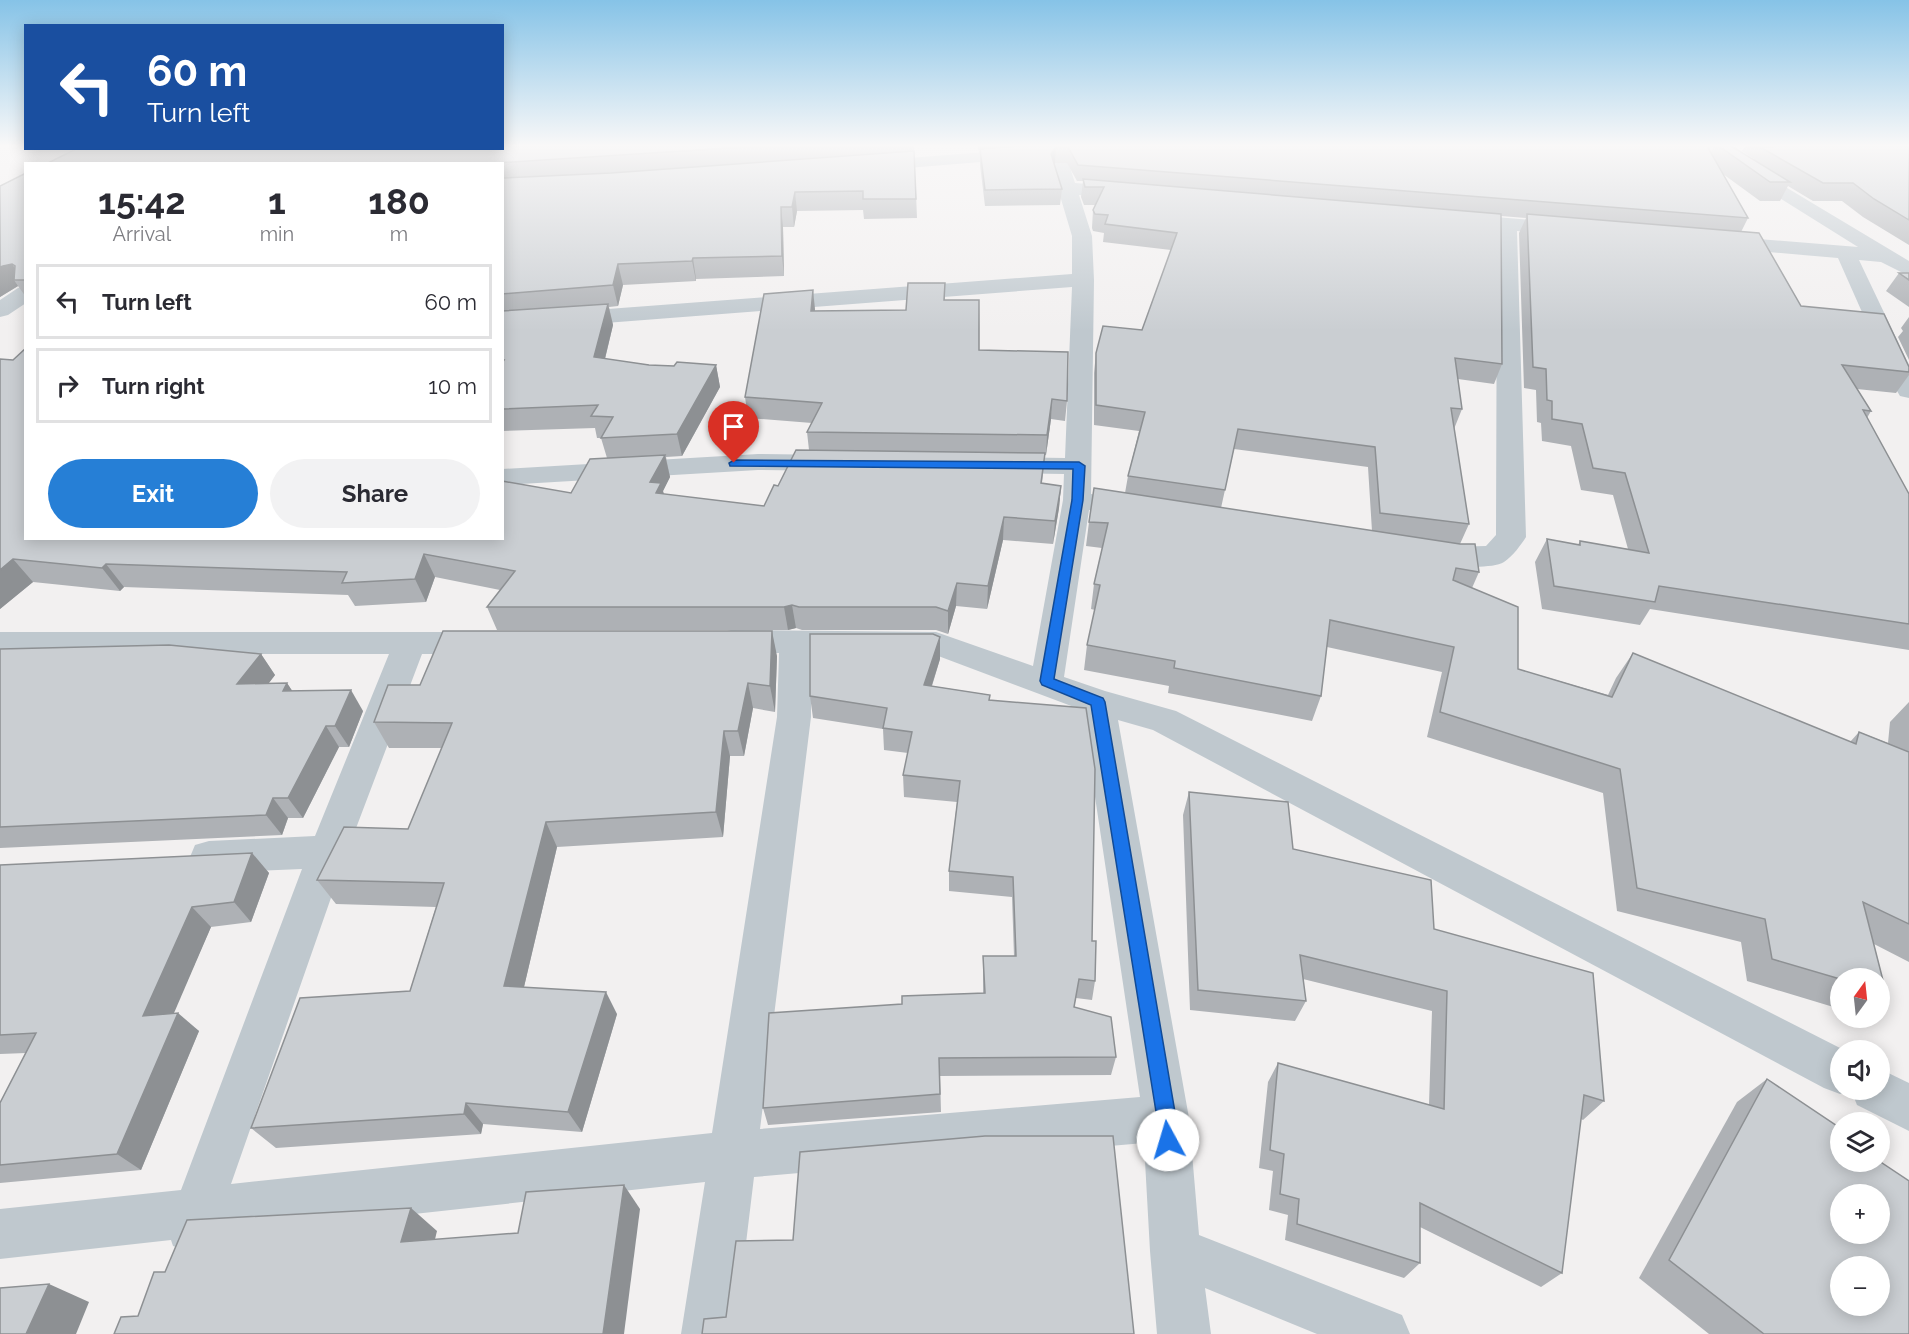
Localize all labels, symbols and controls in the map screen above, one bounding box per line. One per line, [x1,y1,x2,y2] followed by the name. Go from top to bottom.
[147,47,247,96] text: 60 m
[48,48,126,126] icon: left
[147,97,250,128] text: Turn left
[98,180,186,222] text: 15:42
[268,180,286,222] text: 1
[368,180,430,222] text: 180
[113,222,171,246] text: Arrival
[260,222,294,246] text: min
[390,222,408,246] text: m
[51,285,84,318] icon: left
[102,289,192,315] text: Turn left
[424,289,477,315] text: 60 m
[51,369,84,402] icon: right
[102,373,205,399] text: Turn right
[428,373,477,399] text: 10 m
[708,401,759,463] pin
[717,410,750,443] icon: arrive
[48,459,258,528] button: Exit
[270,459,480,528] button: Share
[1830,968,1890,1028] north arrow
[1830,968,1890,1316] map controls
[1830,1040,1890,1100] button: sound
[1136,1108,1200,1172] position arrow
[1830,1112,1890,1172] button: layers
[1830,1184,1890,1244] button: +
[1830,1256,1890,1316] button: −

